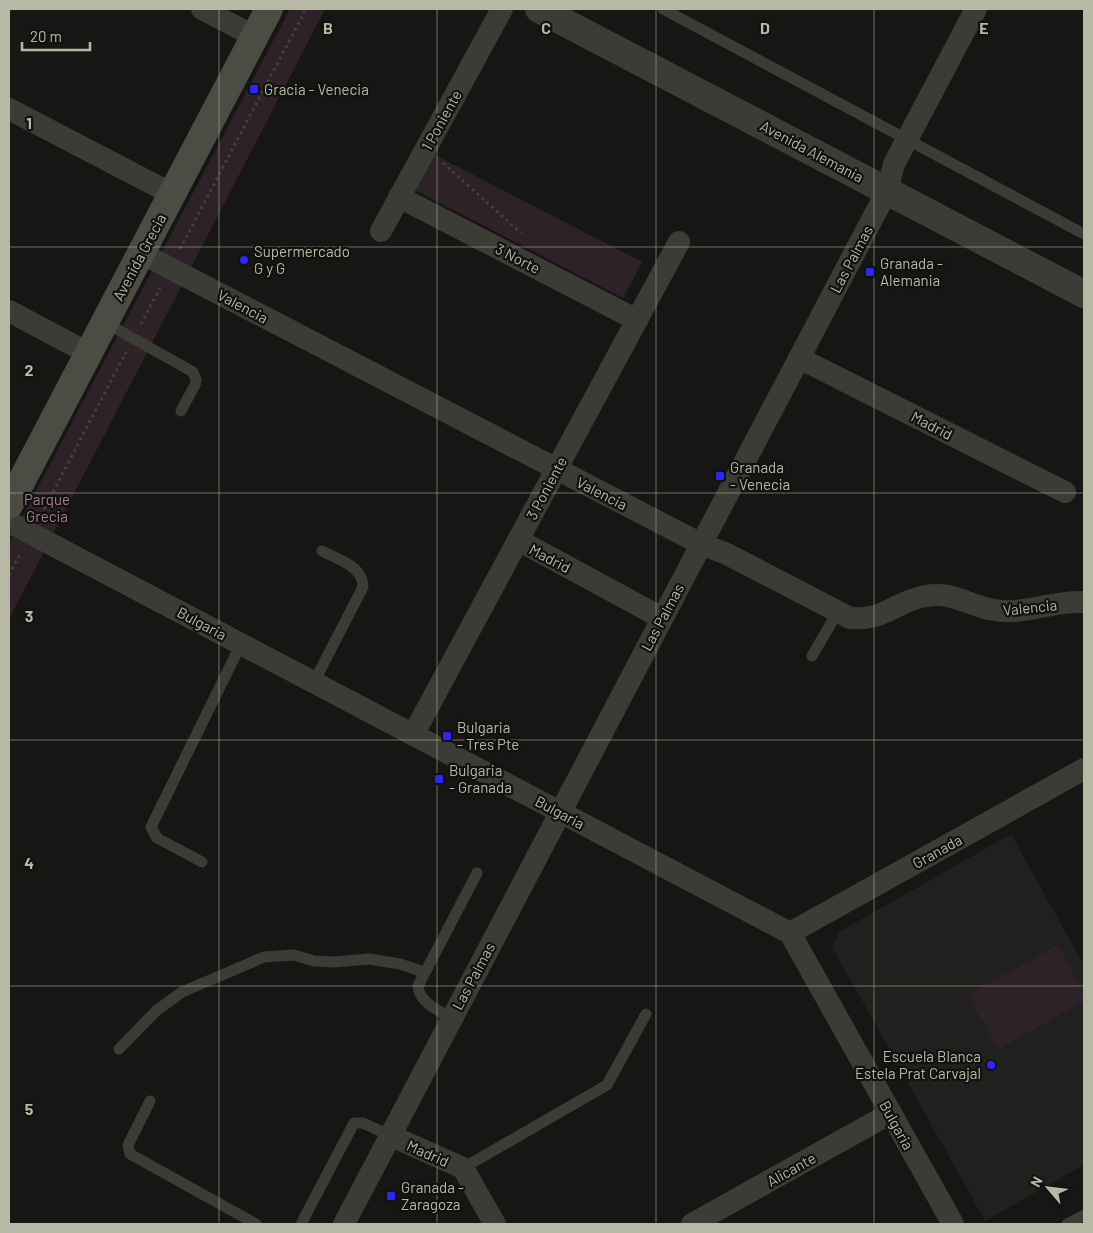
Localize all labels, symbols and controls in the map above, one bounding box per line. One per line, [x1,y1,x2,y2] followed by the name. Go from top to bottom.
[323,18,333,37] text: B
[541,18,551,37] text: C
[760,18,770,37] text: D
[979,18,989,37] text: E
[22,20,90,52] scale bar
[30,27,62,45] text: 20 m
[264,80,369,98] place label: Gracia - Venecia
[248,83,260,95] marker: Gracia - Venecia
[417,87,465,153] street label: 1 Poniente
[26,113,32,132] text: 1
[757,116,867,186] street label: Avenida Alemania
[108,210,170,304] street label: Avenida Grecia
[826,222,876,296] street label: Las Palmas
[493,239,543,277] street label: 3 Norte
[254,242,350,277] place label: Supermercado G y G
[238,254,250,266] marker: Supermercado G y G
[880,254,943,289] place label: Granada - Alemania
[864,266,876,278] marker: Granada - Alemania
[215,285,271,327] street label: Valencia
[25,360,34,379] text: 2
[908,407,956,443] street label: Madrid
[522,453,570,523] street label: 3 Poniente
[730,458,790,493] place label: Granada - Venecia
[714,470,726,482] marker: Granada - Venecia
[574,473,630,513] street label: Valencia
[24,490,70,525] park label: Parque Grecia
[526,540,574,576] street label: Madrid
[637,580,687,654] street label: Las Palmas
[1002,595,1058,619] street label: Valencia
[174,603,230,643] street label: Bulgaria
[25,606,33,625] text: 3
[457,718,519,753] place label: Bulgaria - Tres Pte
[441,730,453,742] marker: Bulgaria - Tres Pte
[449,761,512,796] place label: Bulgaria - Granada
[433,773,445,785] marker: Bulgaria - Granada
[532,792,588,832] street label: Bulgaria
[909,830,965,872] street label: Granada
[24,853,34,872] text: 4
[448,939,498,1013] street label: Las Palmas
[855,1047,981,1082] place label: Escuela Blanca Estela Prat Carvajal
[985,1059,997,1071] marker: Escuela Blanca Estela Prat Carvajal
[876,1097,918,1153] street label: Bulgaria
[25,1099,34,1118] text: 5
[404,1136,452,1170] street label: Madrid
[763,1148,819,1190] street label: Alicante
[1023,1163,1073,1213] north arrow
[1026,1174,1046,1190] text: N
[401,1178,464,1213] place label: Granada - Zaragoza
[385,1190,397,1202] marker: Granada - Zaragoza

